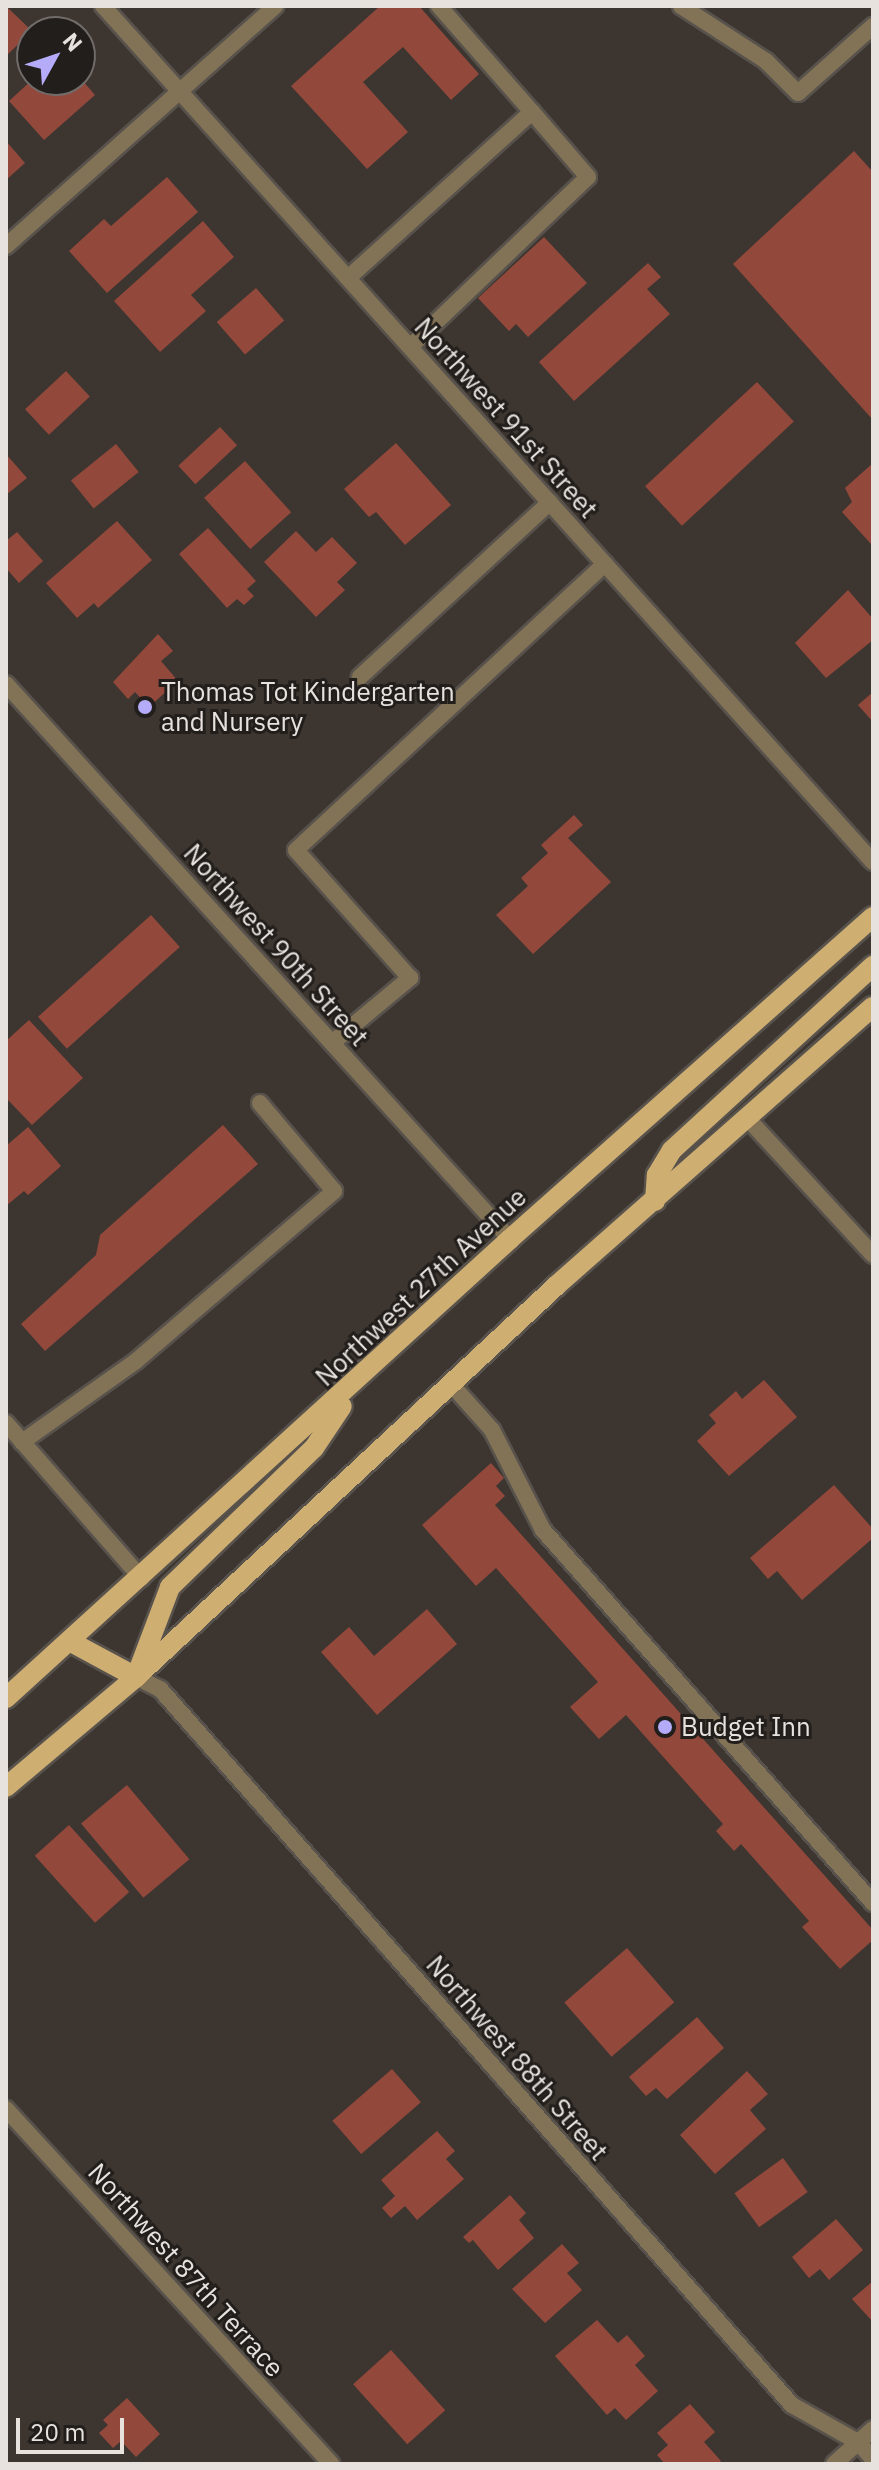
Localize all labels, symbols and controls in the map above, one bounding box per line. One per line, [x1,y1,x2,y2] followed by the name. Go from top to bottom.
[16,16,96,96] north arrow
[57,26,89,57] text: N
[408,312,604,524] street label: Northwest 91st Street
[161,676,455,738] place label: Thomas Tot Kindergarten and Nursery
[136,698,154,716] marker: Thomas Tot Kindergarten and Nursery
[177,838,375,1052] street label: Northwest 90th Street
[309,1181,533,1393] street label: Northwest 27th Avenue
[681,1711,811,1743] place label: Budget Inn
[656,1718,674,1736] marker: Budget Inn
[420,1949,614,2167] street label: Northwest 88th Street
[82,2157,290,2383] street label: Northwest 87th Terrace
[20,2402,128,2452] scale bar
[30,2416,85,2448] text: 20 m

